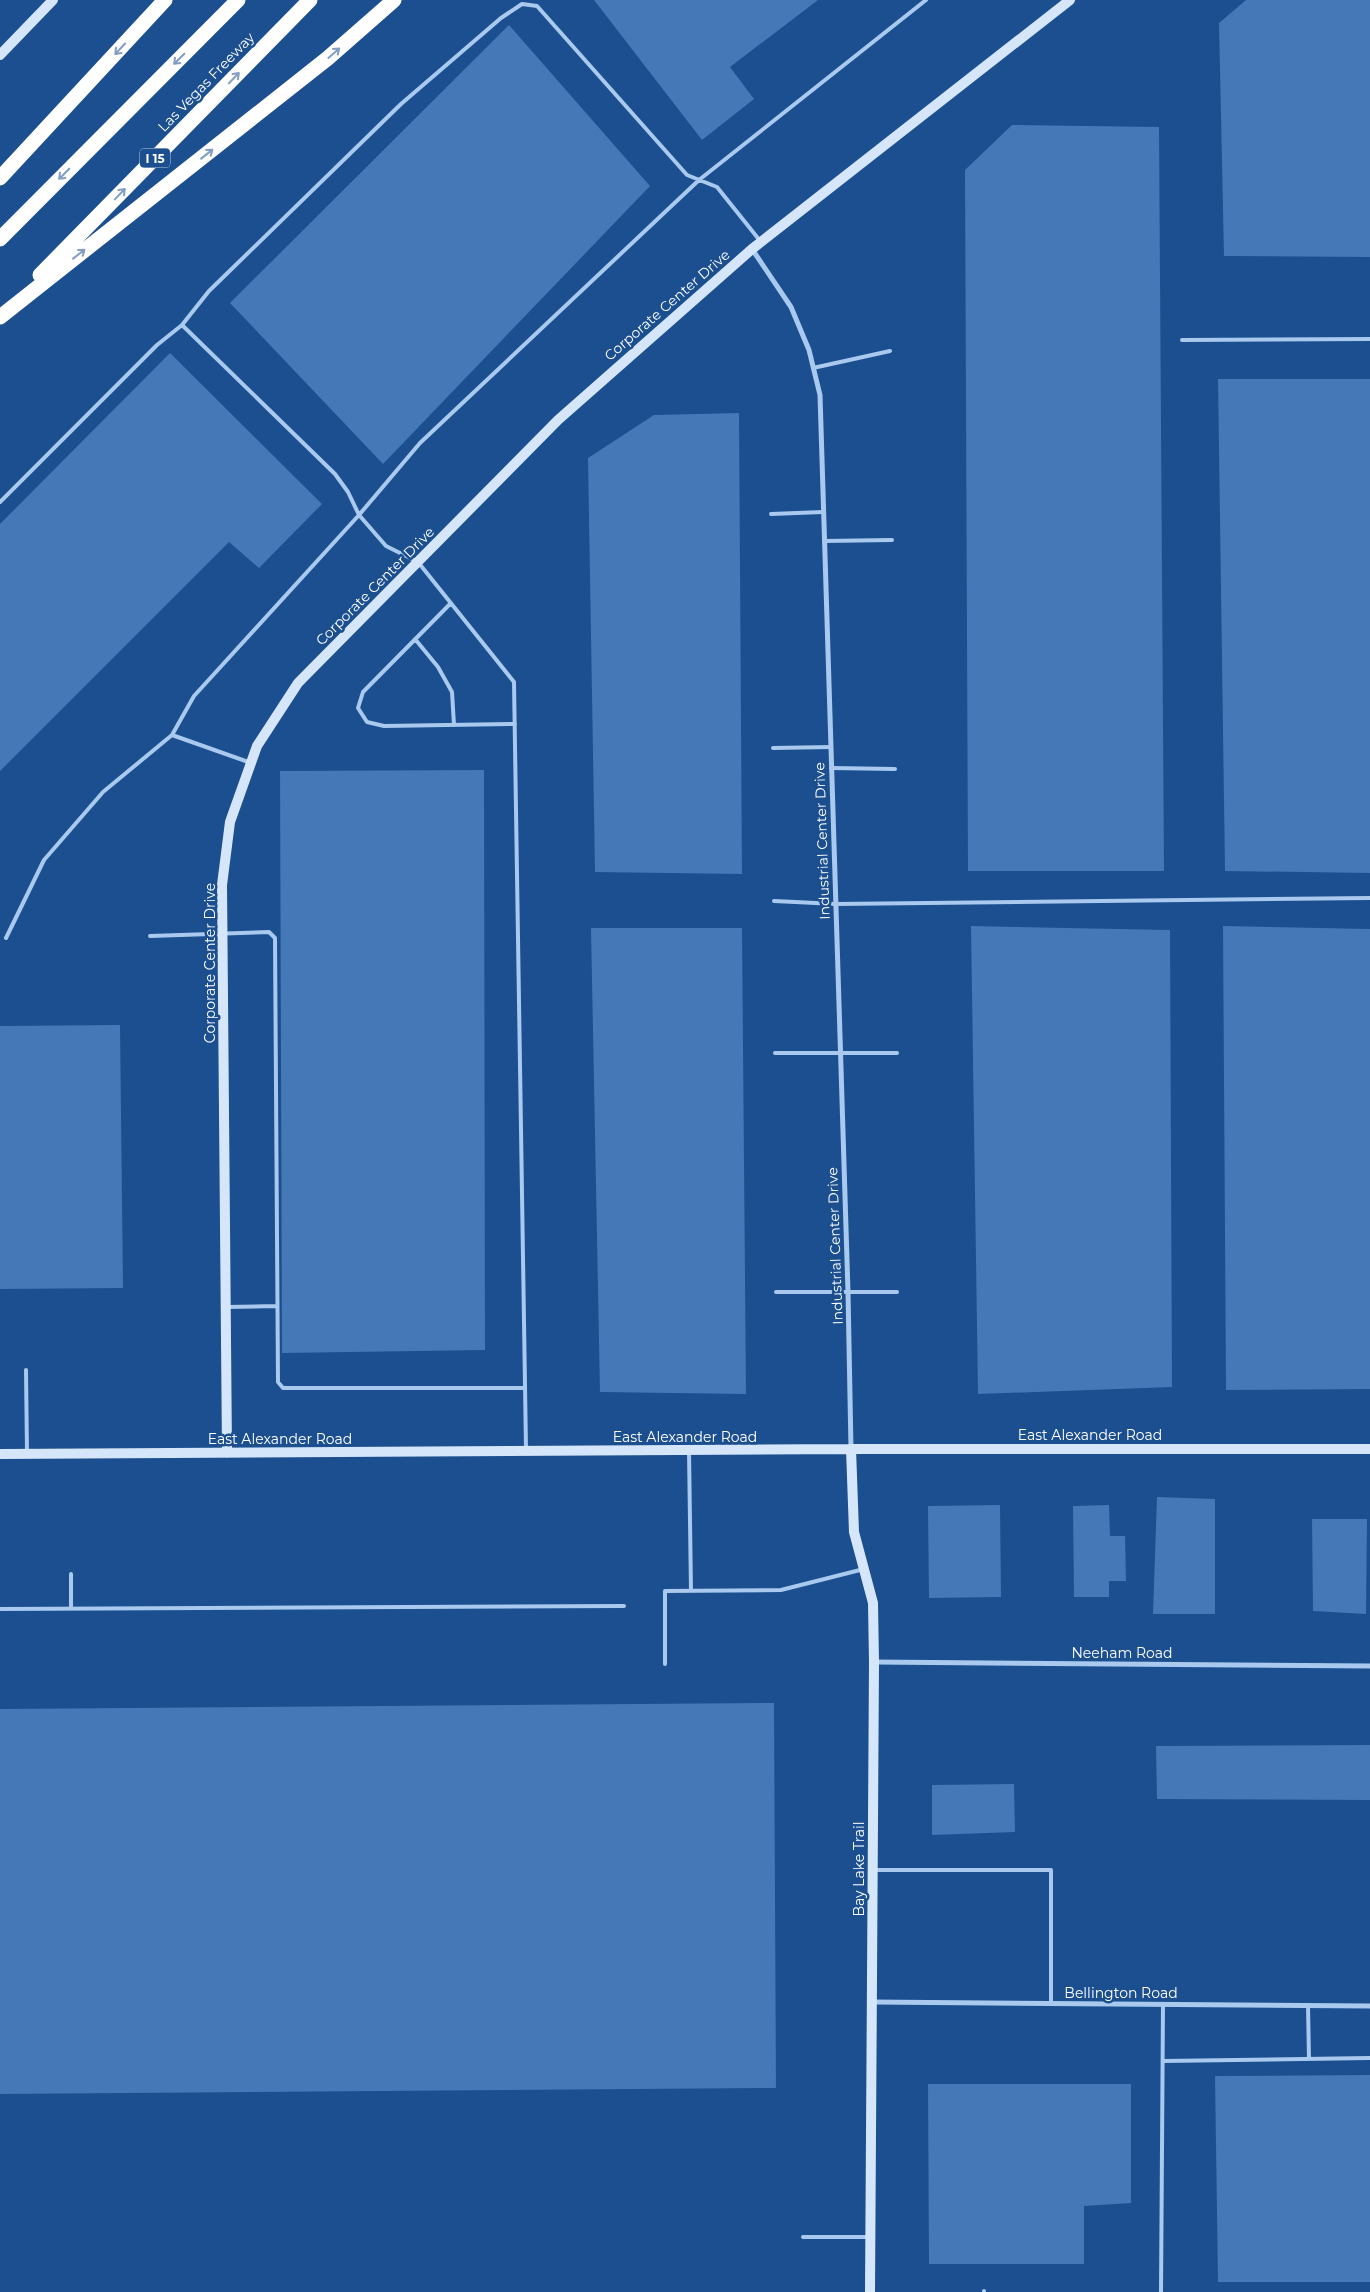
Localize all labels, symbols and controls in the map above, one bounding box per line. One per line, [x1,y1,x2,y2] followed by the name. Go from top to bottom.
[154,28,258,135] street label: Las Vegas Freeway
[114,42,125,55] one-way arrow
[328,47,341,58] one-way arrow
[173,53,185,65] one-way arrow
[228,71,240,84] one-way arrow
[140,148,170,168] road number: I 15
[200,148,213,159] one-way arrow
[58,168,71,180] one-way arrow
[114,187,126,200] one-way arrow
[601,246,733,364] street label: Corporate Center Drive
[73,249,86,260] one-way arrow
[312,523,438,649] street label: Corporate Center Drive
[810,762,834,920] street label: Industrial Center Drive
[201,883,219,1043] street label: Corporate Center Drive
[823,1167,847,1325] street label: Industrial Center Drive
[1018,1426,1162,1444] street label: East Alexander Road
[613,1428,757,1446] street label: East Alexander Road
[208,1430,352,1448] street label: East Alexander Road
[1071,1644,1173,1662] street label: Neeham Road
[850,1821,868,1917] street label: Bay Lake Trail
[1064,1984,1178,2002] street label: Bellington Road

